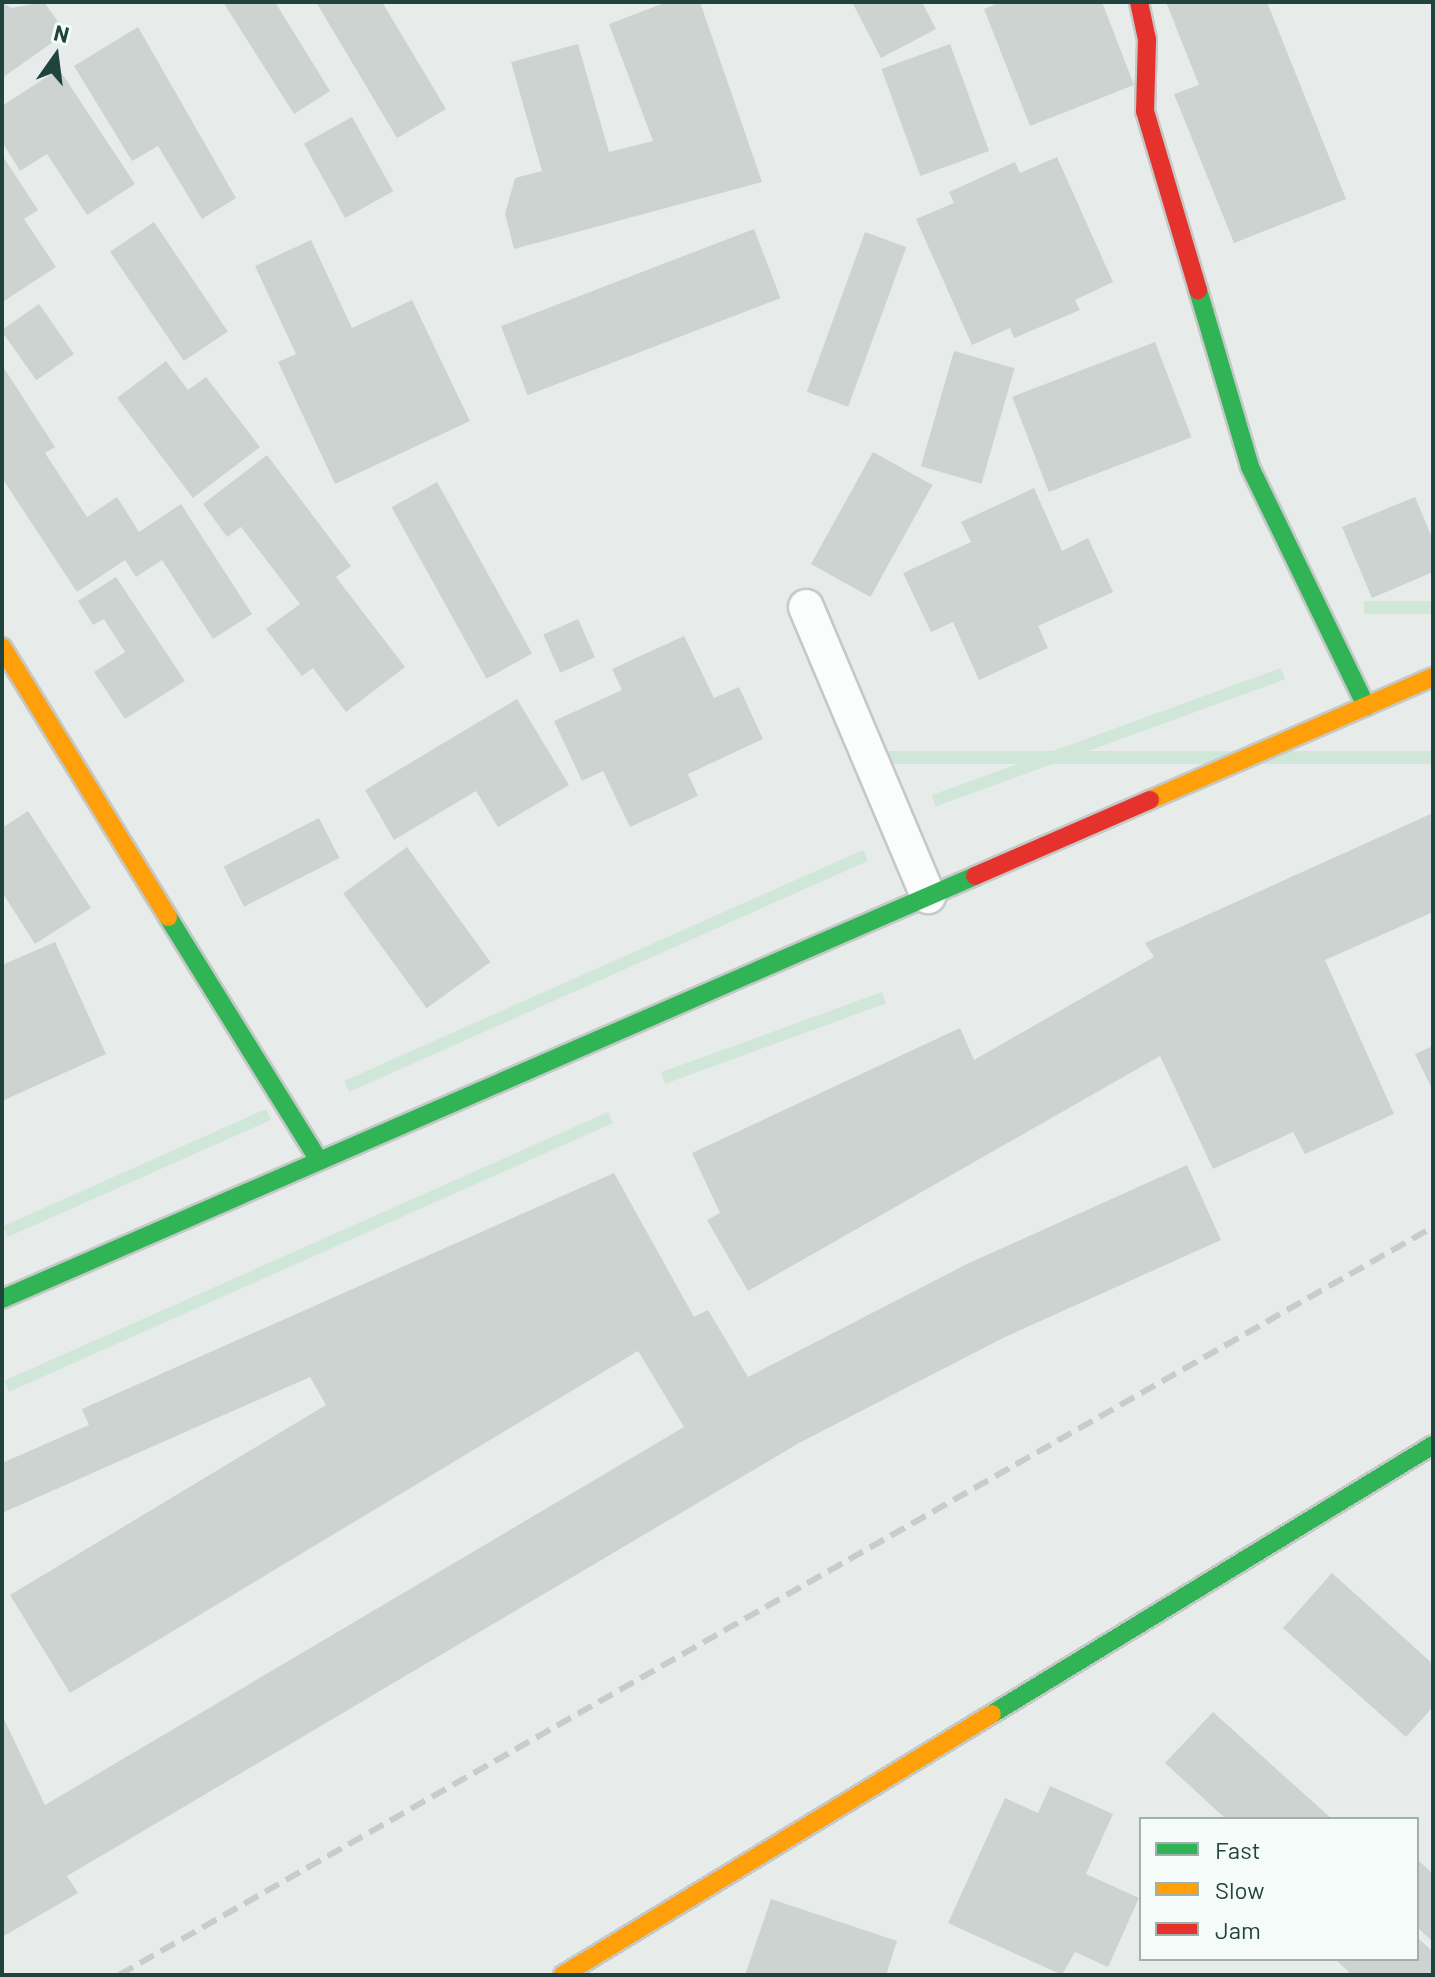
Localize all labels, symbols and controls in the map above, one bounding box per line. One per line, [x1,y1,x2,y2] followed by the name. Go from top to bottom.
[16,16,96,96] north arrow
[52,18,72,47] text: N
[1139,1817,1419,1961] legend
[1215,1835,1260,1864] text: Fast
[1215,1875,1264,1904] text: Slow
[1215,1915,1261,1944] text: Jam

